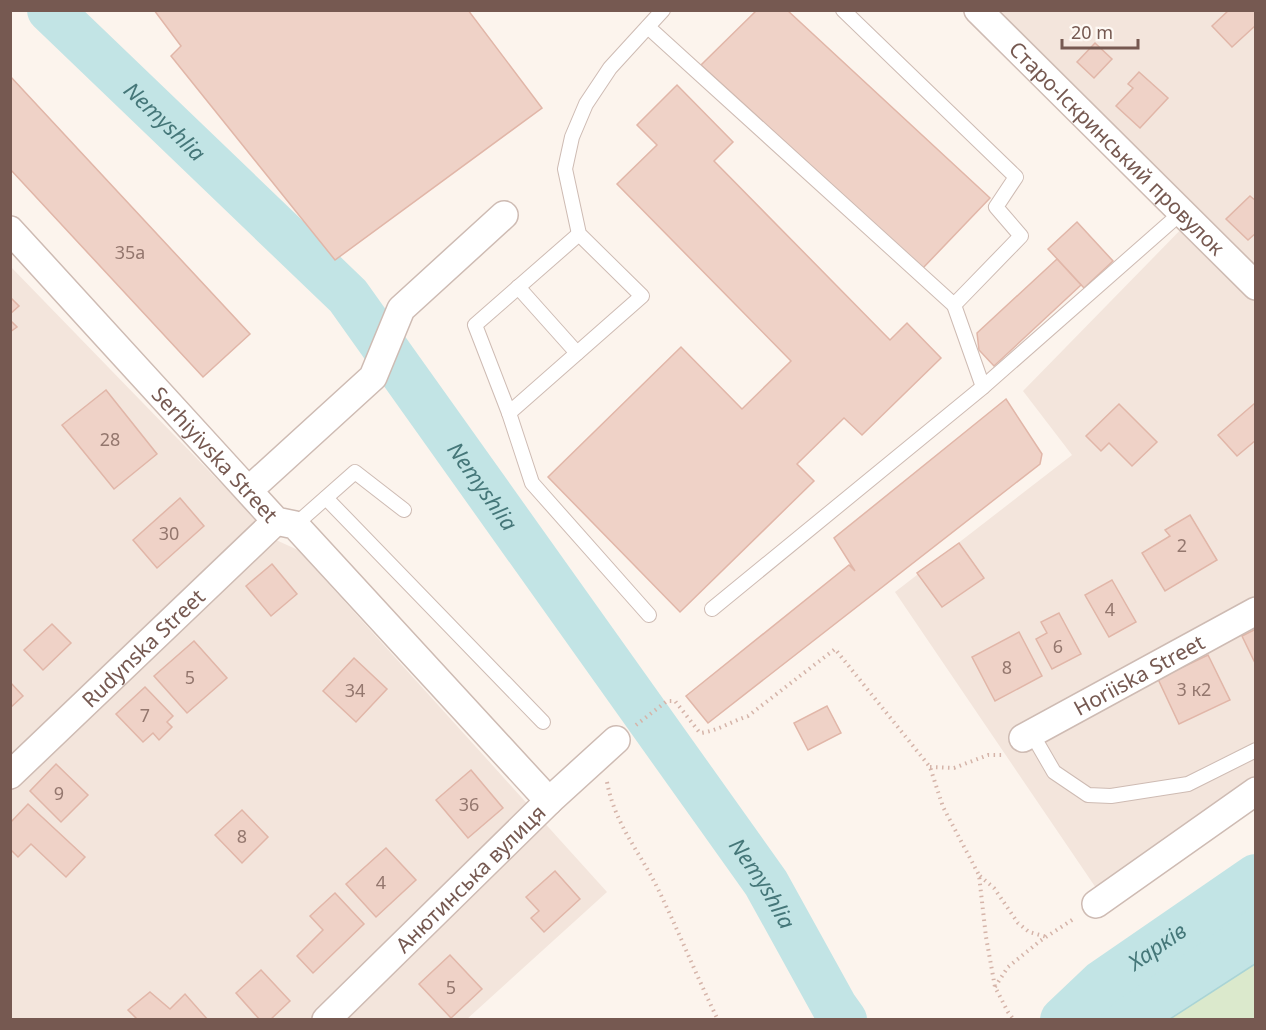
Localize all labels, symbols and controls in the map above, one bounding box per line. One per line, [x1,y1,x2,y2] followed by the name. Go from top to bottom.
[1062,12,1138,50] scale bar
[1071,20,1113,44] text: 20 m
[1003,35,1231,261] street label: Старо-Іскринський провулок
[118,75,213,167] water label: Nemyshlia
[115,240,145,264] house number: 35а
[146,381,285,529] street label: Serhiyivska Street
[100,427,120,451] house number: 28
[441,435,525,537] water label: Nemyshlia
[159,521,179,545] house number: 30
[1177,533,1187,557] house number: 2
[76,582,211,713] street label: Rudynska Street
[1105,597,1115,621] house number: 4
[1069,628,1210,722] street label: Horiiska Street
[1053,634,1063,658] house number: 6
[1002,655,1012,679] house number: 8
[185,665,195,689] house number: 5
[1177,677,1211,701] house number: 3 к2
[345,678,365,702] house number: 34
[140,703,150,727] house number: 7
[54,781,64,805] house number: 9
[459,792,479,816] house number: 36
[389,798,551,959] street label: Анютинська вулиця
[237,824,247,848] house number: 8
[723,831,803,934] water label: Nemyshlia
[376,870,386,894] house number: 4
[1120,915,1192,977] water label: Харків
[446,975,456,999] house number: 5

